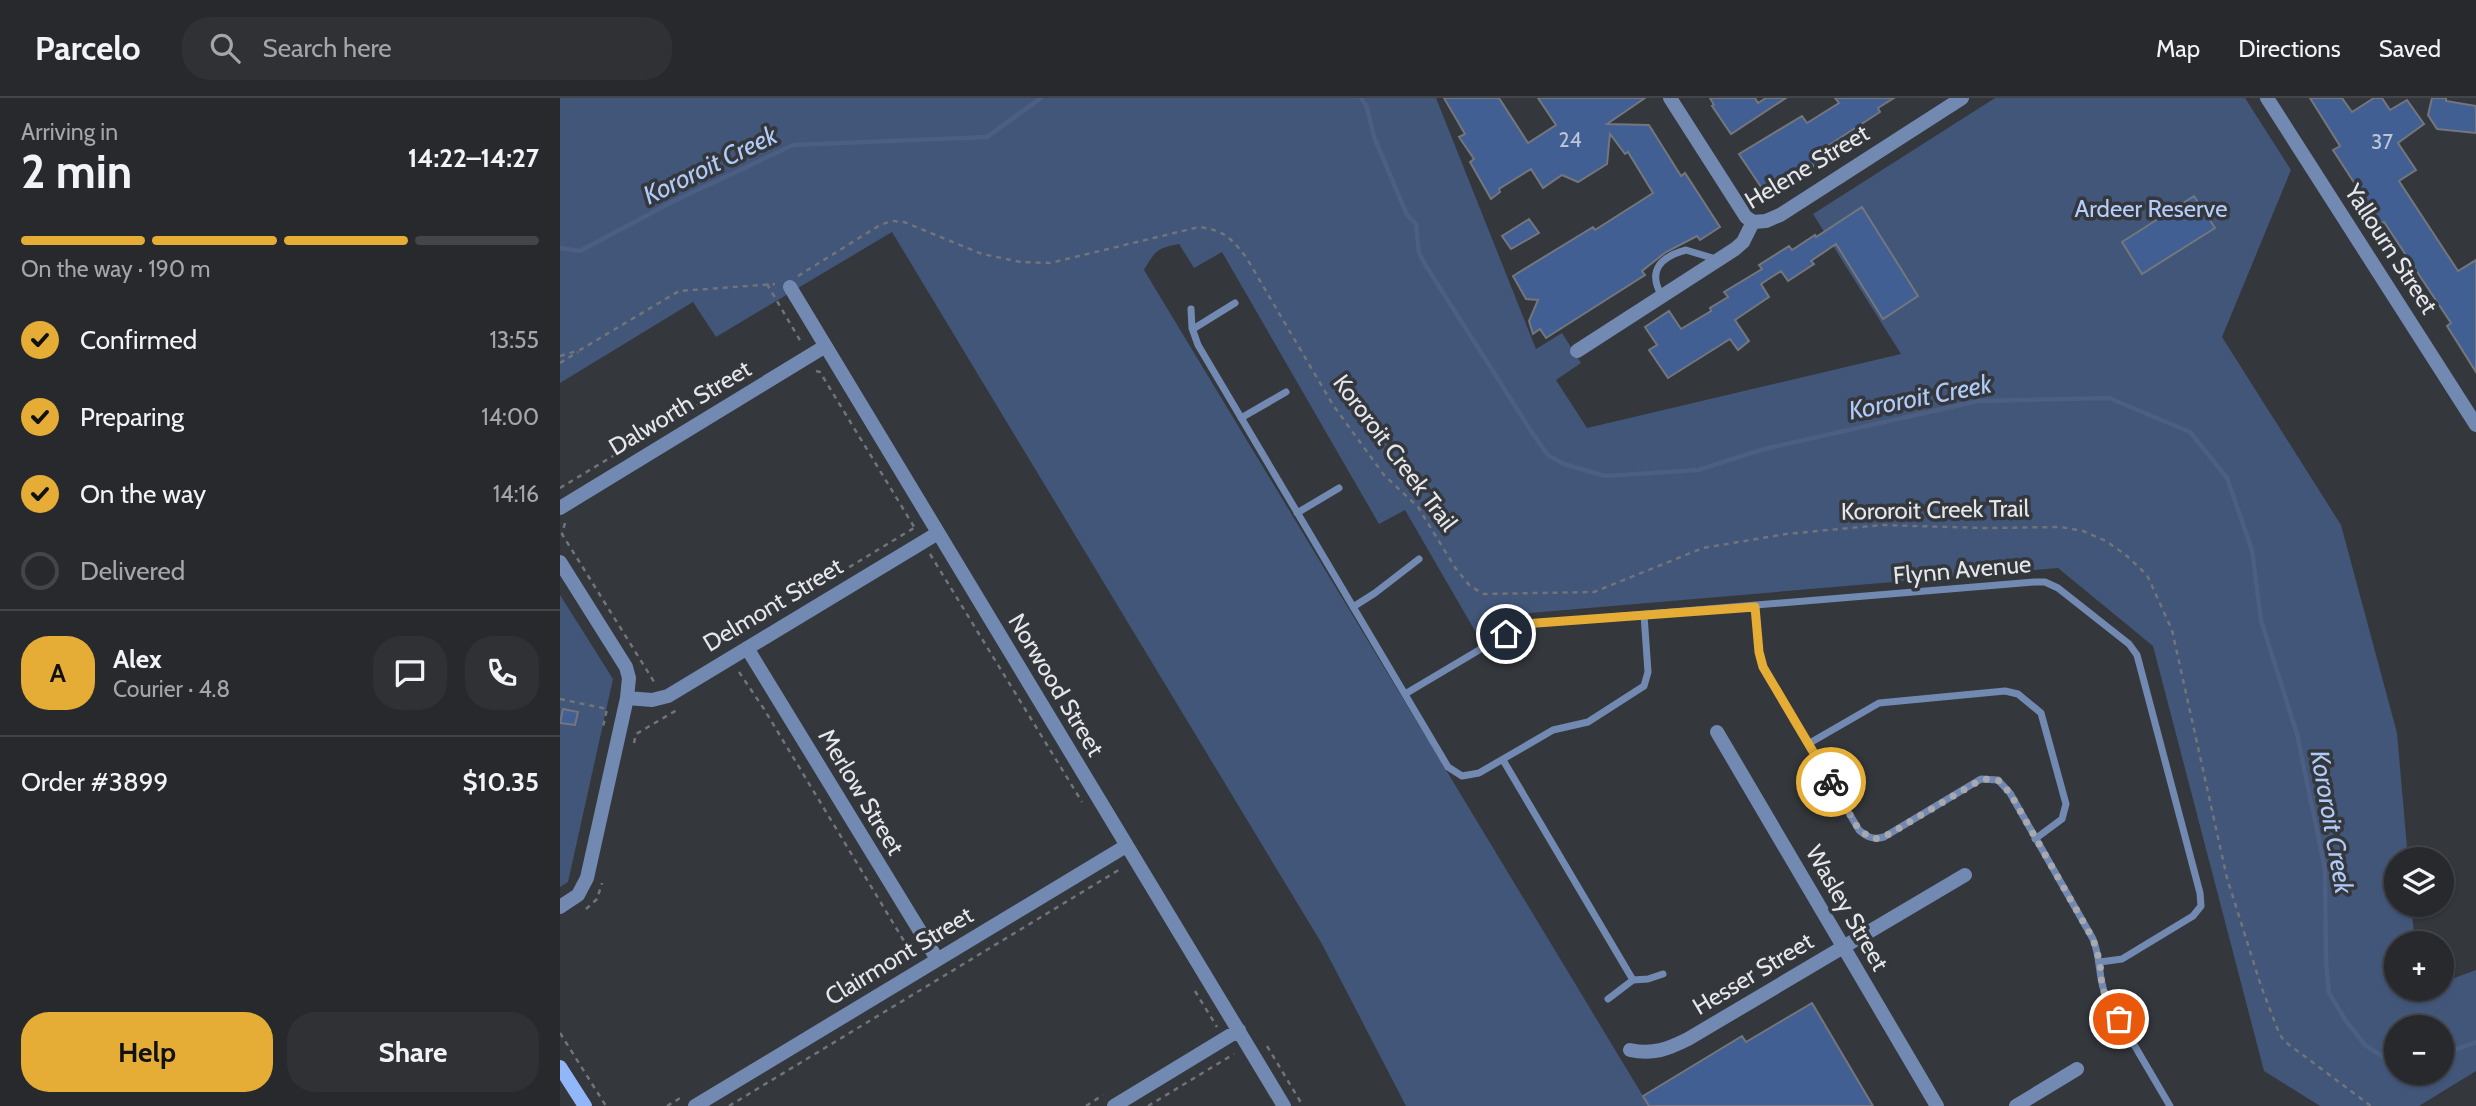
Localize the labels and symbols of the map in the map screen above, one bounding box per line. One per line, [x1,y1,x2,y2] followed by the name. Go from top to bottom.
[638,118,783,211] water label: Kororoit Creek
[1739,118,1874,215] street label: Helene Street
[1558,127,1582,152] house number: 24
[2371,129,2393,154] house number: 37
[2338,178,2444,319] street label: Yallourn Street
[2075,194,2227,223] park label: Ardeer Reserve
[603,354,756,461] street label: Dalworth Street
[1846,367,1995,427] water label: Kororoit Creek
[1327,369,1464,537] street label: Kororoit Creek Trail
[1841,493,2030,526] street label: Kororoit Creek Trail
[1892,549,2032,590] street label: Flynn Avenue
[698,551,848,658] street label: Delmont Street
[1476,604,1536,664] pin
[1002,608,1110,761] street label: Norwood Street
[812,723,910,860] street label: Merlow Street
[1796,747,1866,817] courier
[2304,748,2361,897] water label: Kororoit Creek
[1800,840,1895,976] street label: Wasley Street
[820,900,978,1011] street label: Clairmont Street
[1687,926,1818,1021] street label: Hesser Street
[2089,989,2149,1049] pin

